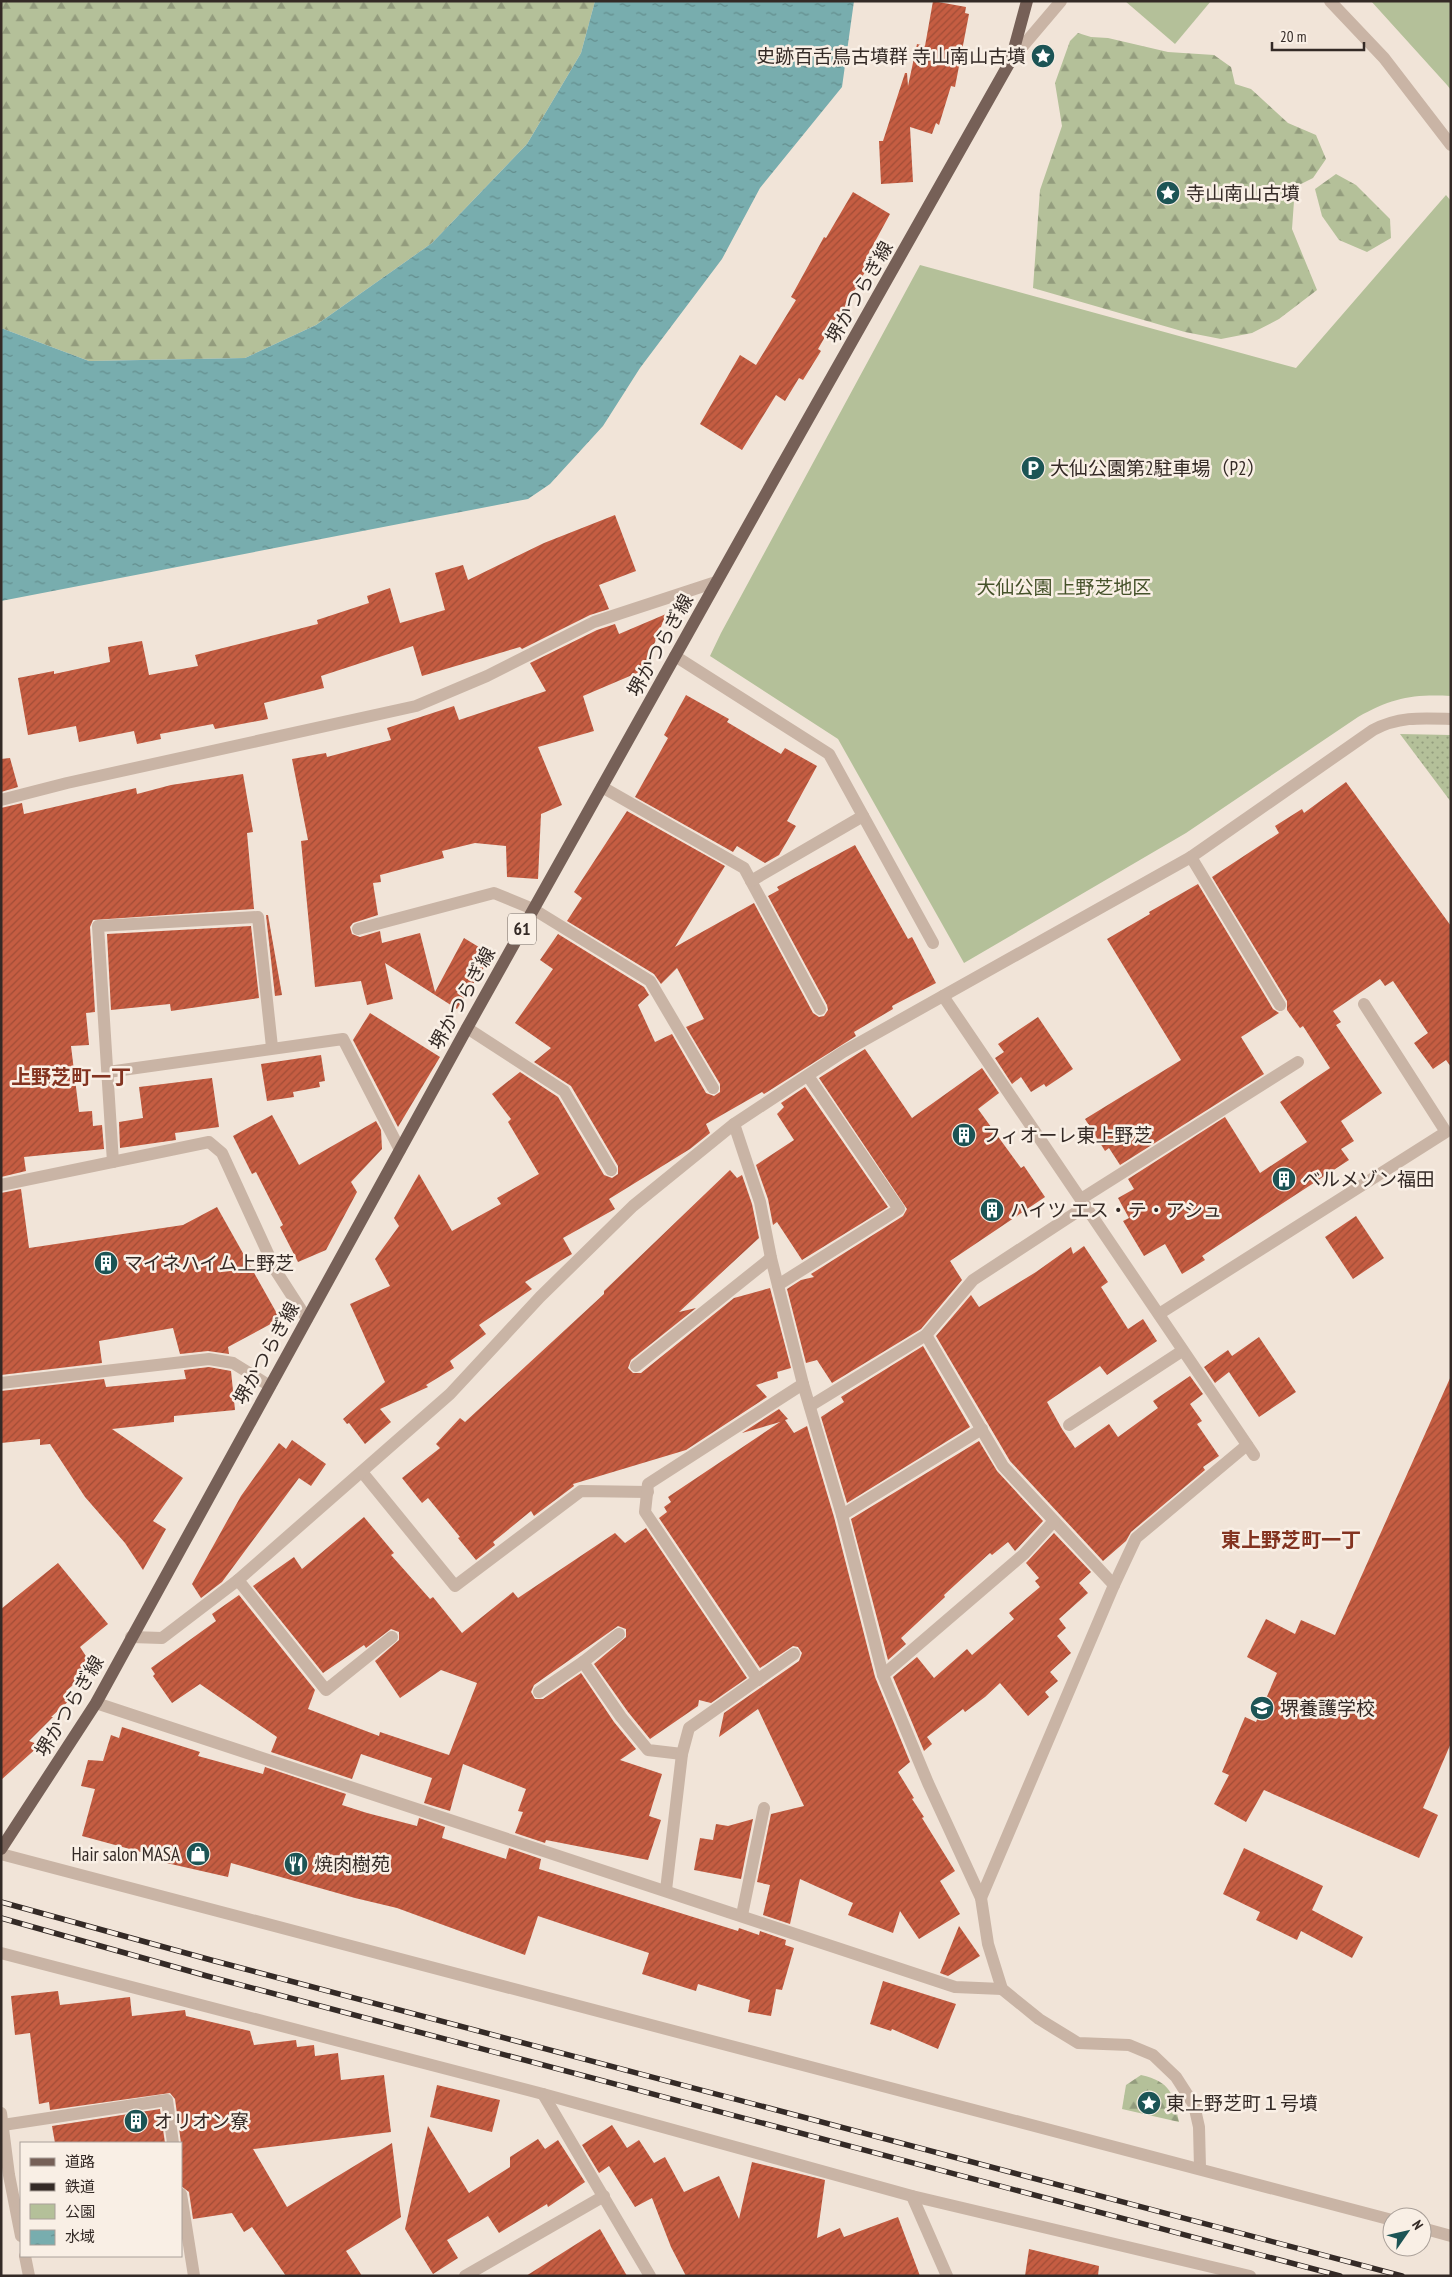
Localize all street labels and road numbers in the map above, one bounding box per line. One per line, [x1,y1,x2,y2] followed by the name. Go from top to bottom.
[820,237,898,347] street label: 堺かつらぎ線
[622,589,698,701] street label: 堺かつらぎ線
[508,914,536,944] road number: 61
[424,942,500,1054] street label: 堺かつらぎ線
[228,1297,304,1409] street label: 堺かつらぎ線
[29,1651,109,1761] street label: 堺かつらぎ線

